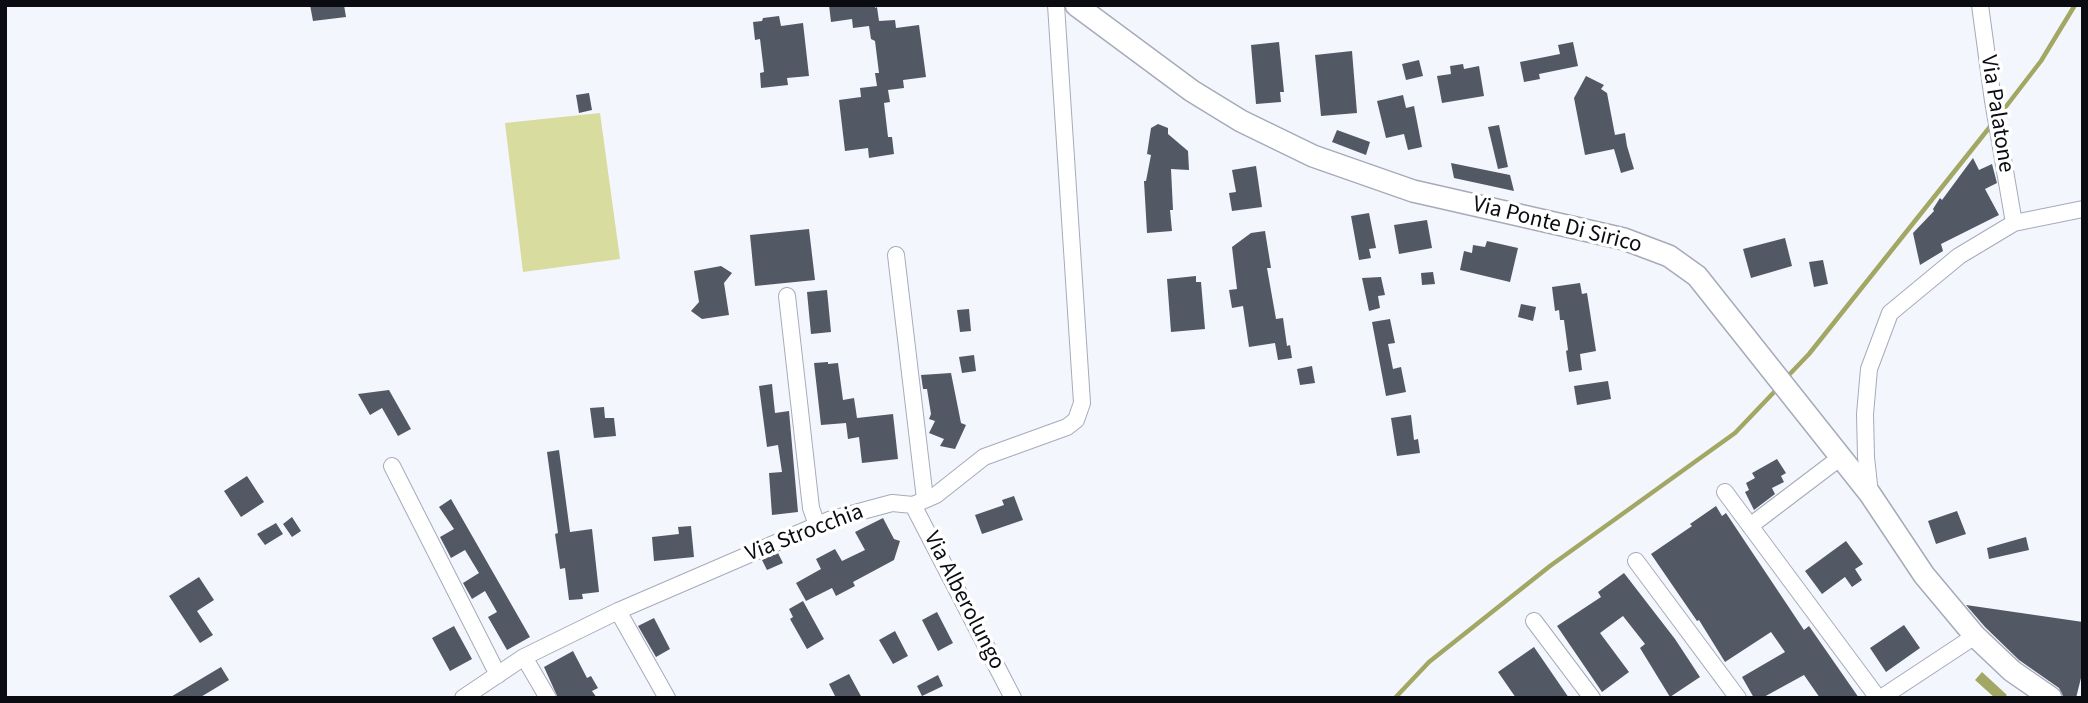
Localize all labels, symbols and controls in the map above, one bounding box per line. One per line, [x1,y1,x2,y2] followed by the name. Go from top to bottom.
[1973,53,2019,175] street label: Via Palatone
[1470,192,1644,260] street label: Via Ponte Di Sirico
[742,499,868,569] street label: Via Strocchia
[916,527,1010,675] street label: Via Alberolungo

